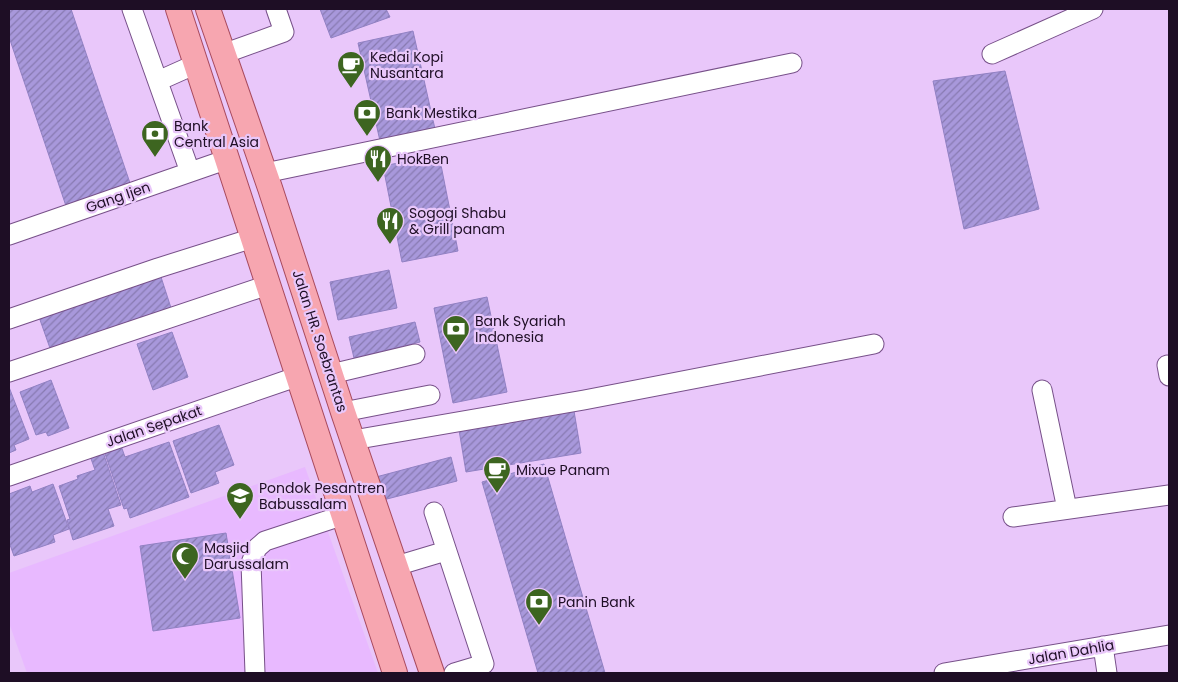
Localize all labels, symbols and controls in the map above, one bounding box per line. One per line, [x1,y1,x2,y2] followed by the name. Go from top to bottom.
[370,47,444,83] place label: Kedai Kopi Nusantara
[336,50,366,89] cafe icon: Kedai Kopi Nusantara
[352,98,382,137] bank icon: Bank Mestika
[386,103,477,123] place label: Bank Mestika
[174,116,259,152] place label: Bank Central Asia
[140,119,170,158] bank icon: Bank Central Asia
[363,144,393,183] restaurant icon: HokBen
[397,149,449,169] place label: HokBen
[83,177,153,217] street label: Gang Ijen
[409,203,506,239] place label: Sogogi Shabu & Grill panam
[375,206,405,245] restaurant icon: Sogogi Shabu & Grill panam
[288,267,352,415] street label: Jalan HR. Soebrantas
[475,311,566,347] place label: Bank Syariah Indonesia
[441,314,471,353] bank icon: Bank Syariah Indonesia
[103,400,205,452] street label: Jalan Sepakat
[482,455,512,494] cafe icon: Mixue Panam
[516,460,610,480] place label: Mixue Panam
[259,478,385,514] place label: Pondok Pesantren Babussalam
[225,481,255,520] school or university icon: Pondok Pesantren Babussalam
[204,538,289,574] place label: Masjid Darussalam
[170,541,200,580] mosque icon: Masjid Darussalam
[524,587,554,626] bank icon: Panin Bank
[558,592,636,612] place label: Panin Bank
[1026,635,1116,669] street label: Jalan Dahlia

